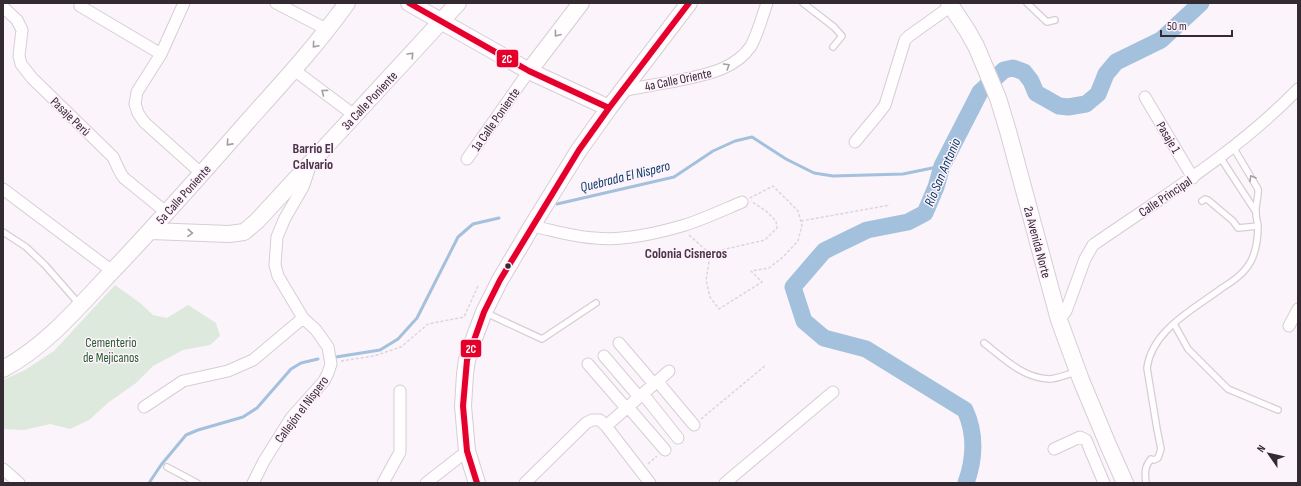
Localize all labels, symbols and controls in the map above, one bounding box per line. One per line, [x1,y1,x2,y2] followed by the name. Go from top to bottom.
[1161,12,1232,38] scale bar
[1167,19,1187,34] text: 50 m
[554,30,562,37] one-way arrow
[313,41,320,48] one-way arrow
[496,49,519,68] line badge: 2C
[406,52,413,60] one-way arrow
[502,53,513,66] text: 2C
[723,63,730,71] one-way arrow
[643,65,713,95] street label: 4a Calle Oriente
[338,68,401,133] street label: 3a Calle Poniente
[468,85,524,154] street label: 1a Calle Poniente
[322,90,329,97] one-way arrow
[47,94,94,140] street label: Pasaje Perú
[1152,119,1184,157] street label: Pasaje 1
[921,135,965,209] water label: Río San Antonio
[227,138,234,146] one-way arrow
[292,140,334,173] district label: Barrio El Calvario
[578,157,672,196] water label: Quebrada El Nispero
[153,162,215,228] street label: 5a Calle Poniente
[1136,173,1195,220] street label: Calle Principal
[1249,175,1256,182] one-way arrow
[1020,205,1054,280] street label: 2a Avenida Norte
[187,229,193,237] one-way arrow
[645,245,727,262] district label: Colonia Cisneros
[503,261,513,271] unlabelled marker
[83,335,139,366] park label: Cementerio de Mejicanos
[460,339,482,358] line badge: 2C
[466,343,477,356] text: 2C
[271,373,332,446] street label: Callejón el Nispero
[1249,434,1289,474] north arrow
[1254,443,1268,455] text: N

